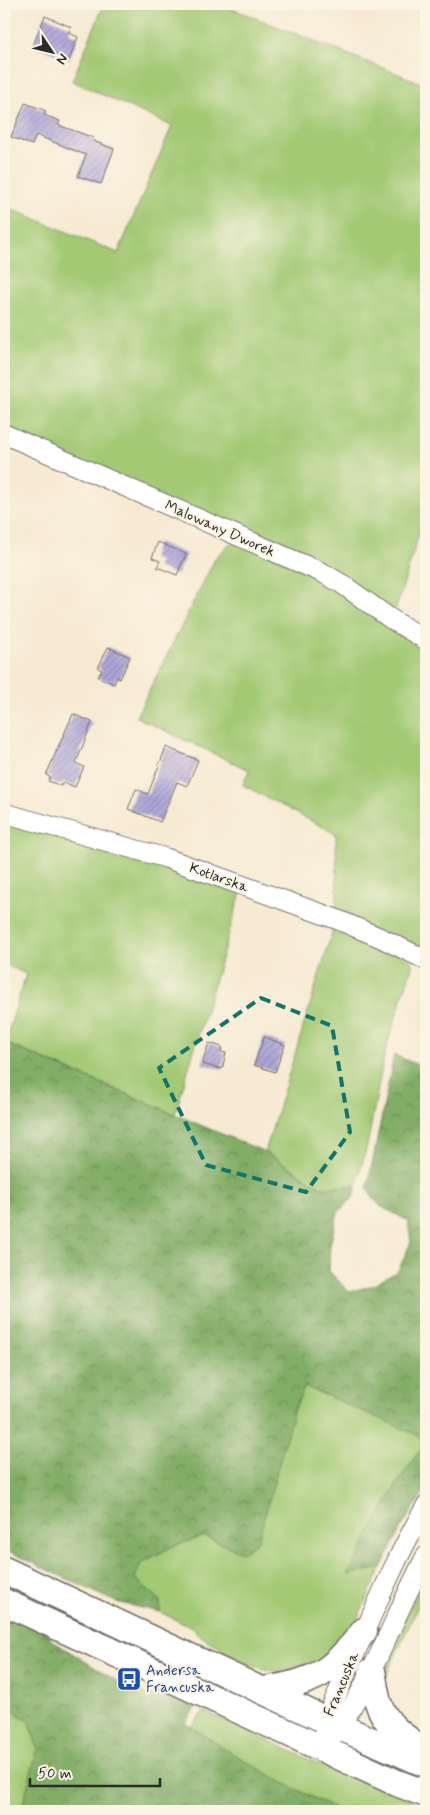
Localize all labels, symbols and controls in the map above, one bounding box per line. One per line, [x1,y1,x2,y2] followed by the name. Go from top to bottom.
[28,28,78,78] north arrow
[52,50,72,68] text: N
[161,496,278,562] street label: Malowany Dworek
[186,858,252,898] street label: Kotlarska
[319,1648,365,1720] street label: Francuska
[146,1661,215,1698] place label: Andersa Francuska
[116,1666,142,1692] bus stop icon: Andersa Francuska
[30,1755,160,1787] scale bar
[38,1764,72,1784] text: 50 m

